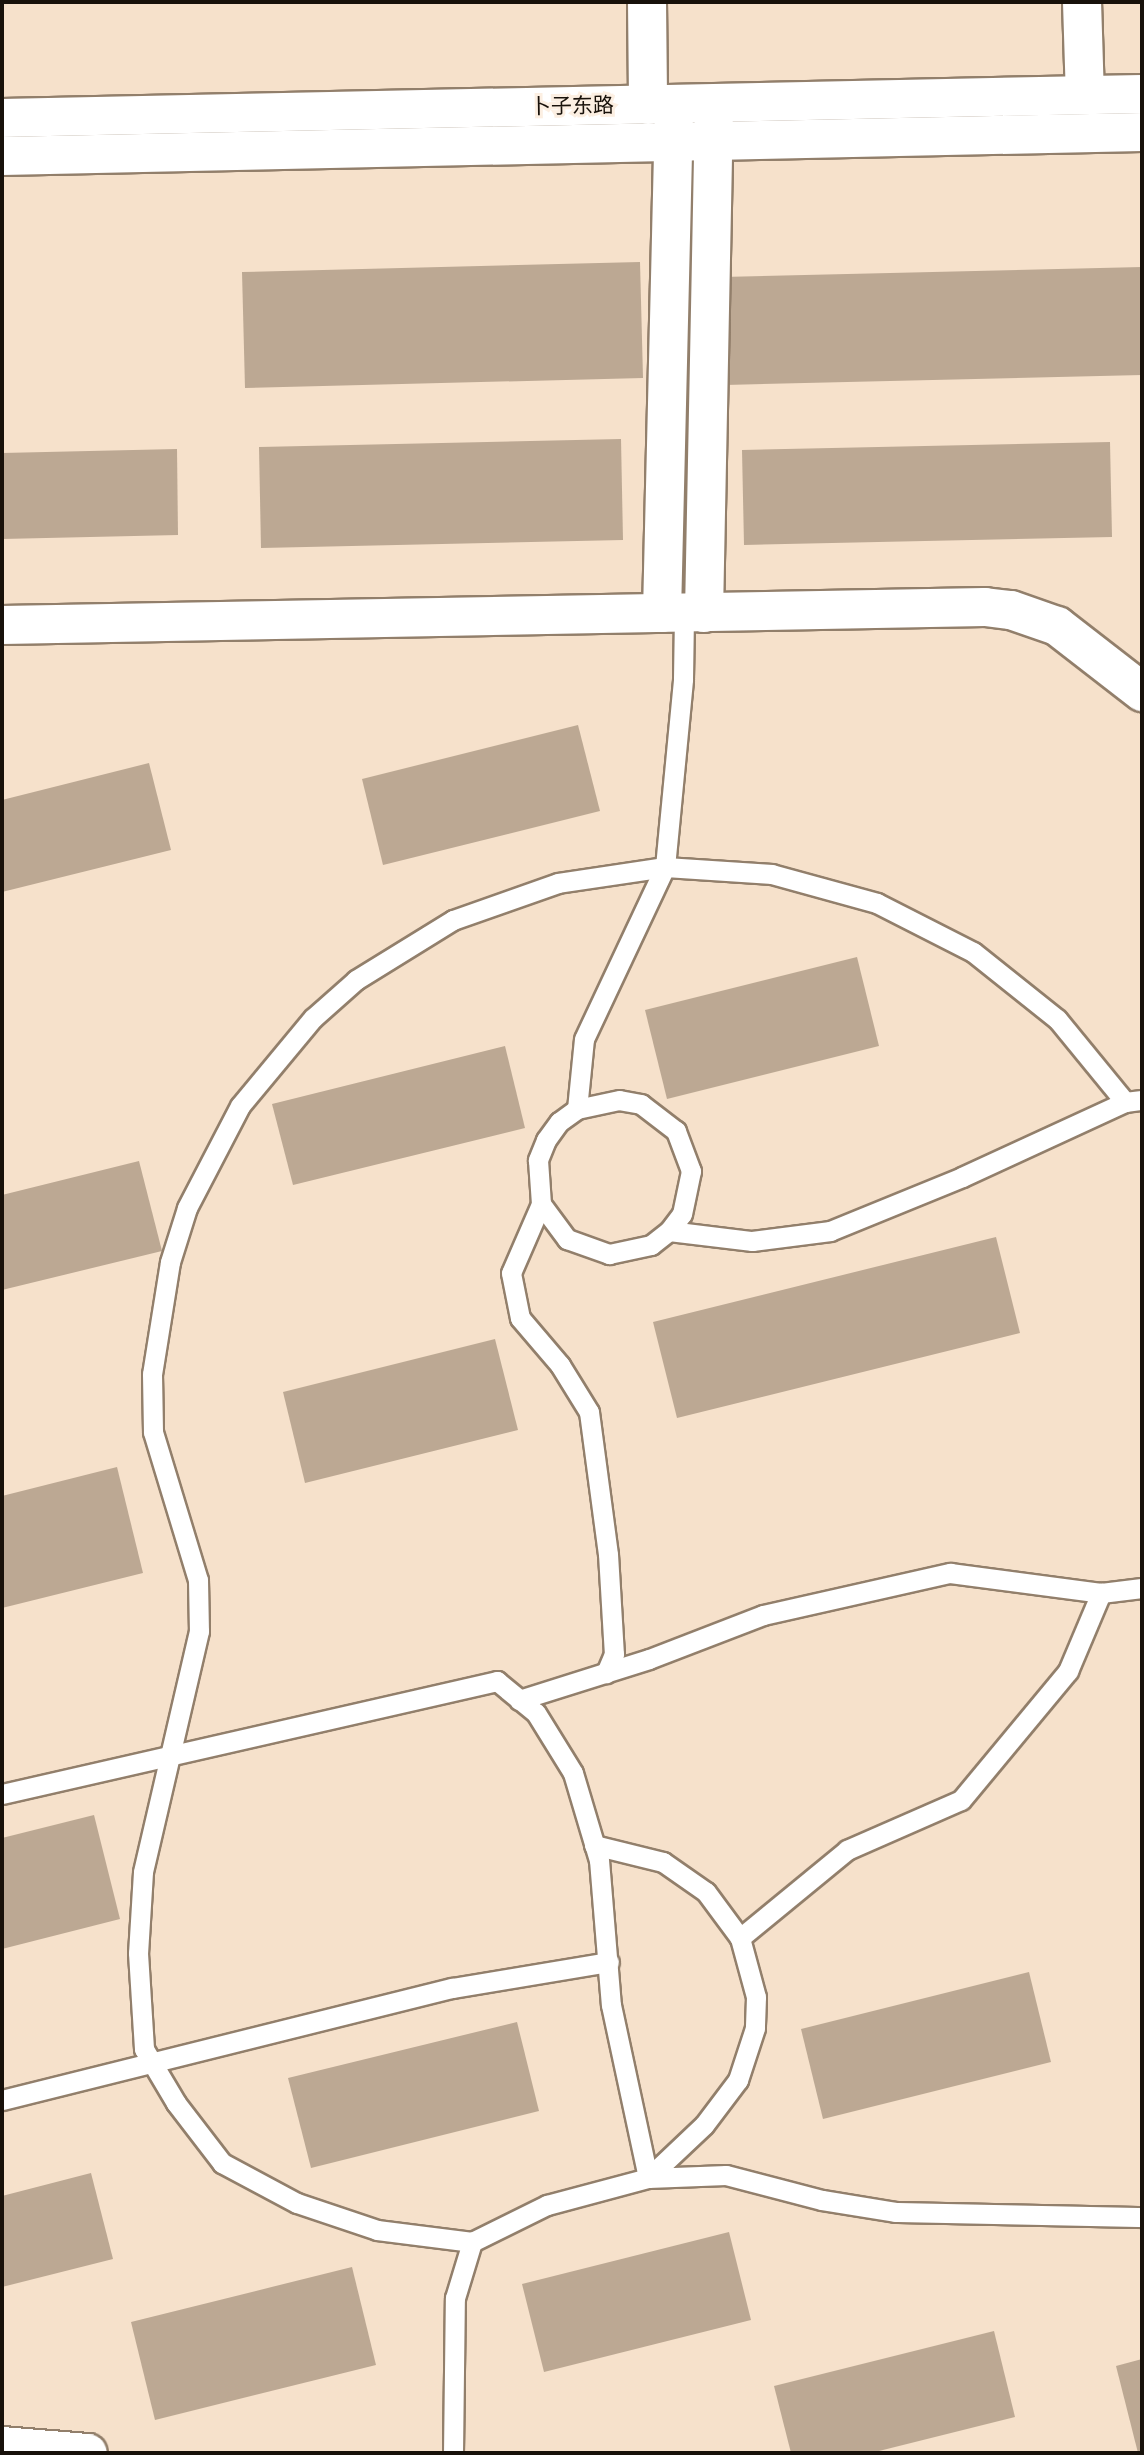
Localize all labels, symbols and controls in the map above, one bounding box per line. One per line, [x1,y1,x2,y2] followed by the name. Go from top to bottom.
[530,93,614,119] street label: 卜子东路

